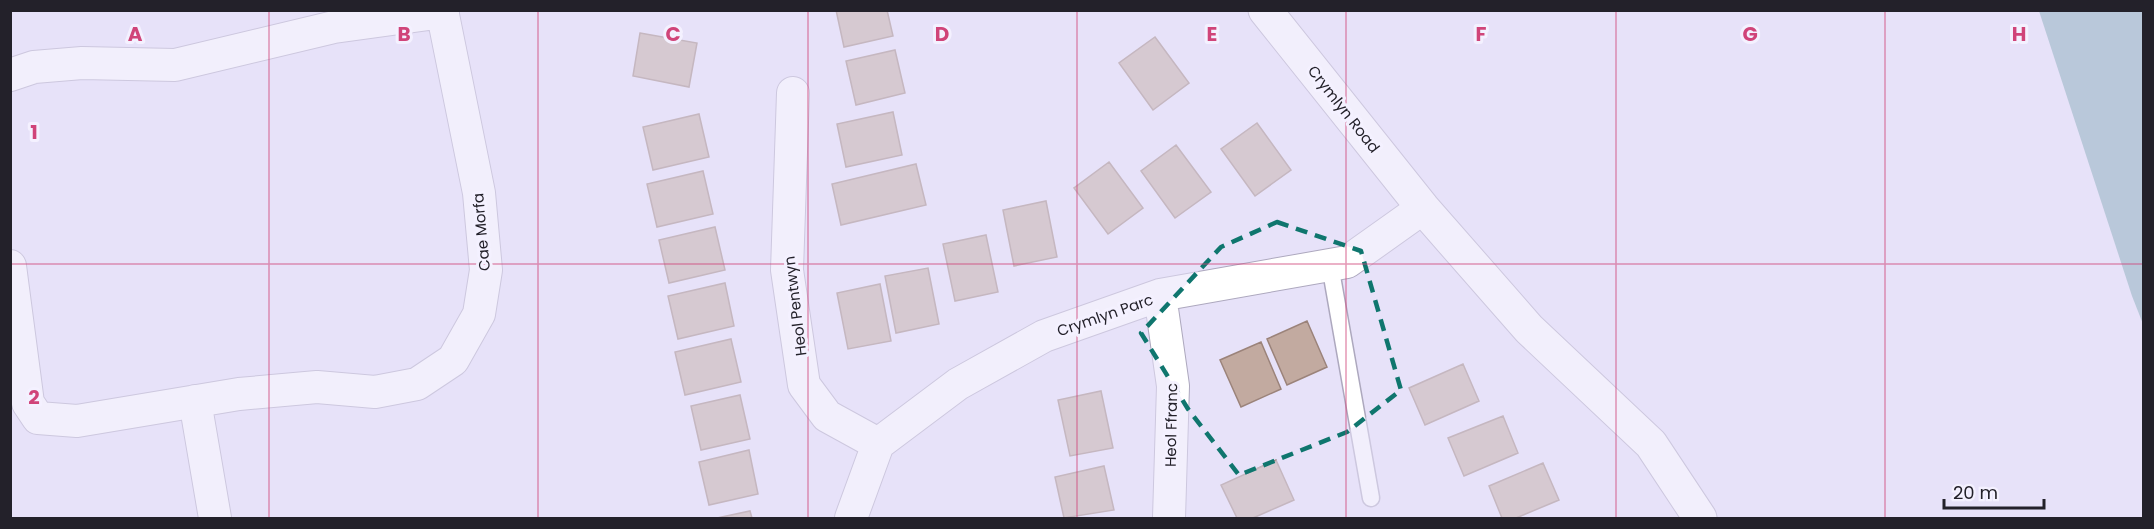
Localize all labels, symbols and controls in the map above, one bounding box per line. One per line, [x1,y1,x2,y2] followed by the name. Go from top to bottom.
[128,20,143,48] text: A
[397,20,411,48] text: B
[665,20,681,48] text: C
[935,20,949,48] text: D
[1207,20,1217,48] text: E
[1476,20,1487,48] text: F
[1742,20,1758,48] text: G
[2012,20,2026,48] text: H
[1303,61,1385,157] street label: Crymlyn Road
[30,118,38,146] text: 1
[467,192,495,272] street label: Cae Morfa
[778,255,812,357] street label: Heol Pentwyn
[1054,289,1156,341] street label: Crymlyn Parc
[28,383,40,411] text: 2
[1160,383,1182,467] street label: Heol Ffranc
[1944,472,2044,510] scale bar
[1953,480,1998,505] text: 20 m

